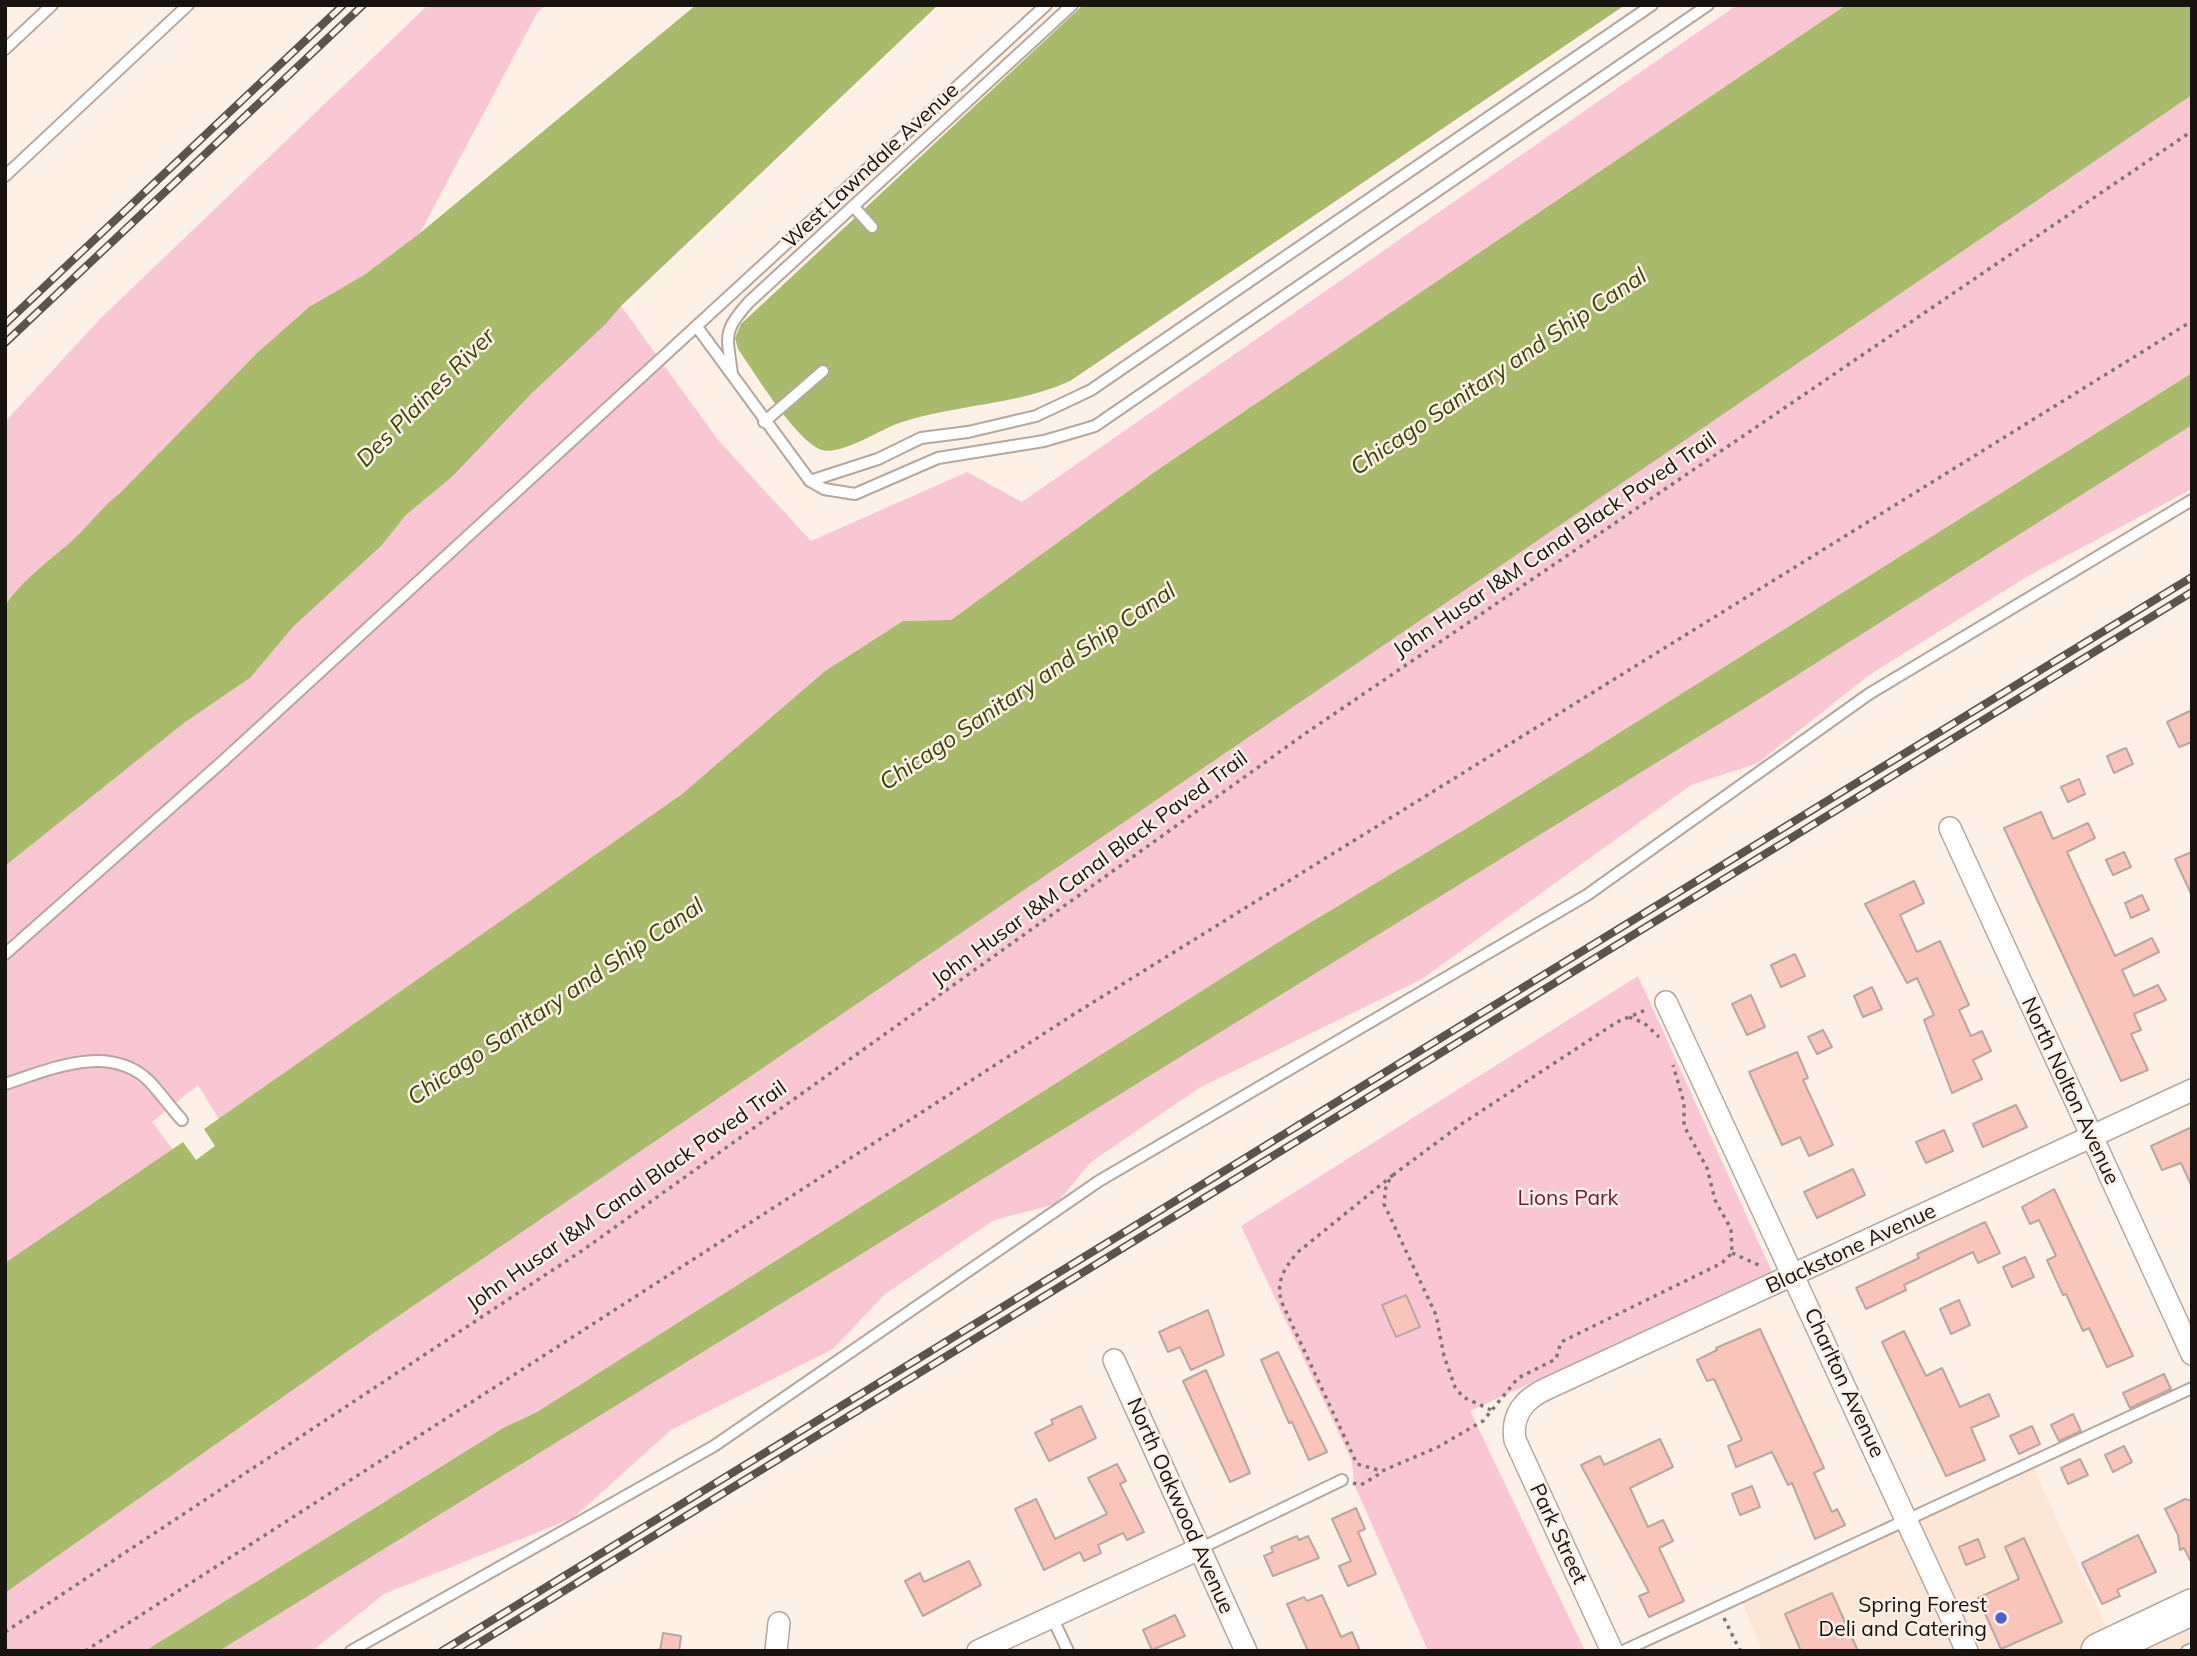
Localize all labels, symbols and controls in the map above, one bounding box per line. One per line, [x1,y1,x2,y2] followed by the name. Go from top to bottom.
[778,78,964,254] street label: West Lawndale Avenue
[1346,262,1652,482] water label: Chicago Sanitary and Ship Canal
[351,323,501,473] water label: Des Plaines River
[1389,427,1721,663] street label: John Husar I&M Canal Black Paved Trail
[875,577,1181,797] water label: Chicago Sanitary and Ship Canal
[927,746,1253,992] street label: John Husar I&M Canal Black Paved Trail
[403,892,709,1112] water label: Chicago Sanitary and Ship Canal
[2016,993,2124,1189] street label: North Nolton Avenue
[462,1075,792,1317] street label: John Husar I&M Canal Black Paved Trail
[1518,1186,1618,1212] park label: Lions Park
[1762,1199,1940,1299] street label: Blackstone Avenue
[1798,1304,1890,1462] street label: Charlton Avenue
[1121,1394,1239,1618] street label: North Oakwood Avenue
[1524,1480,1592,1588] street label: Park Street
[1819,1593,1987,1643] place label: Spring Forest Deli and Catering
[1993,1610,2009,1626] marker: Spring Forest Deli and Catering

